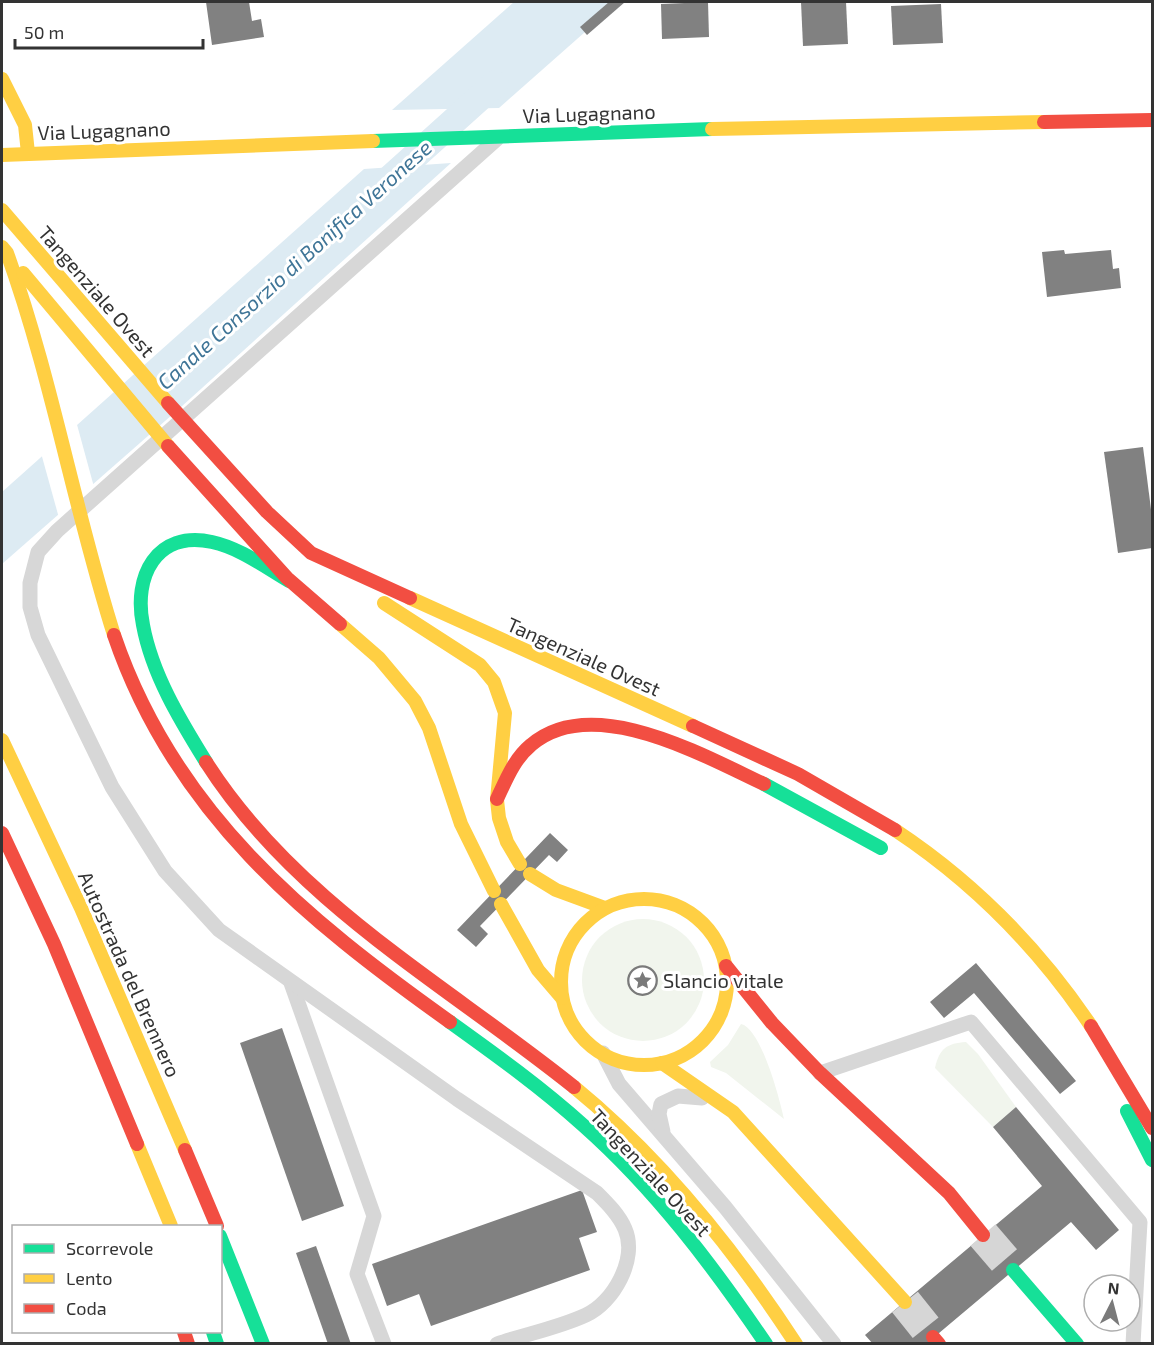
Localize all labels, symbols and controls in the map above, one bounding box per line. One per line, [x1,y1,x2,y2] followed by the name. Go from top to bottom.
[15,12,202,50] scale bar
[24,21,64,43] text: 50 m
[522,99,656,127] street label: Via Lugagnano
[37,116,171,144] street label: Via Lugagnano
[152,134,436,394] water label: Canale Consorzio di Bonifica Veronese
[34,221,161,362] street label: Tangenziale Ovest
[504,611,665,701] street label: Tangenziale Ovest
[74,867,186,1081] street label: Autostrada del Brennero
[626,964,658,996] place icon: Slancio vitale
[663,968,784,992] place label: Slancio vitale
[586,1103,716,1241] street label: Tangenziale Ovest
[12,1225,222,1333] legend
[66,1237,153,1259] text: Scorrevole
[66,1267,112,1289] text: Lento
[1082,1273,1142,1333] north arrow
[1107,1278,1120,1298] text: N
[66,1297,107,1319] text: Coda

